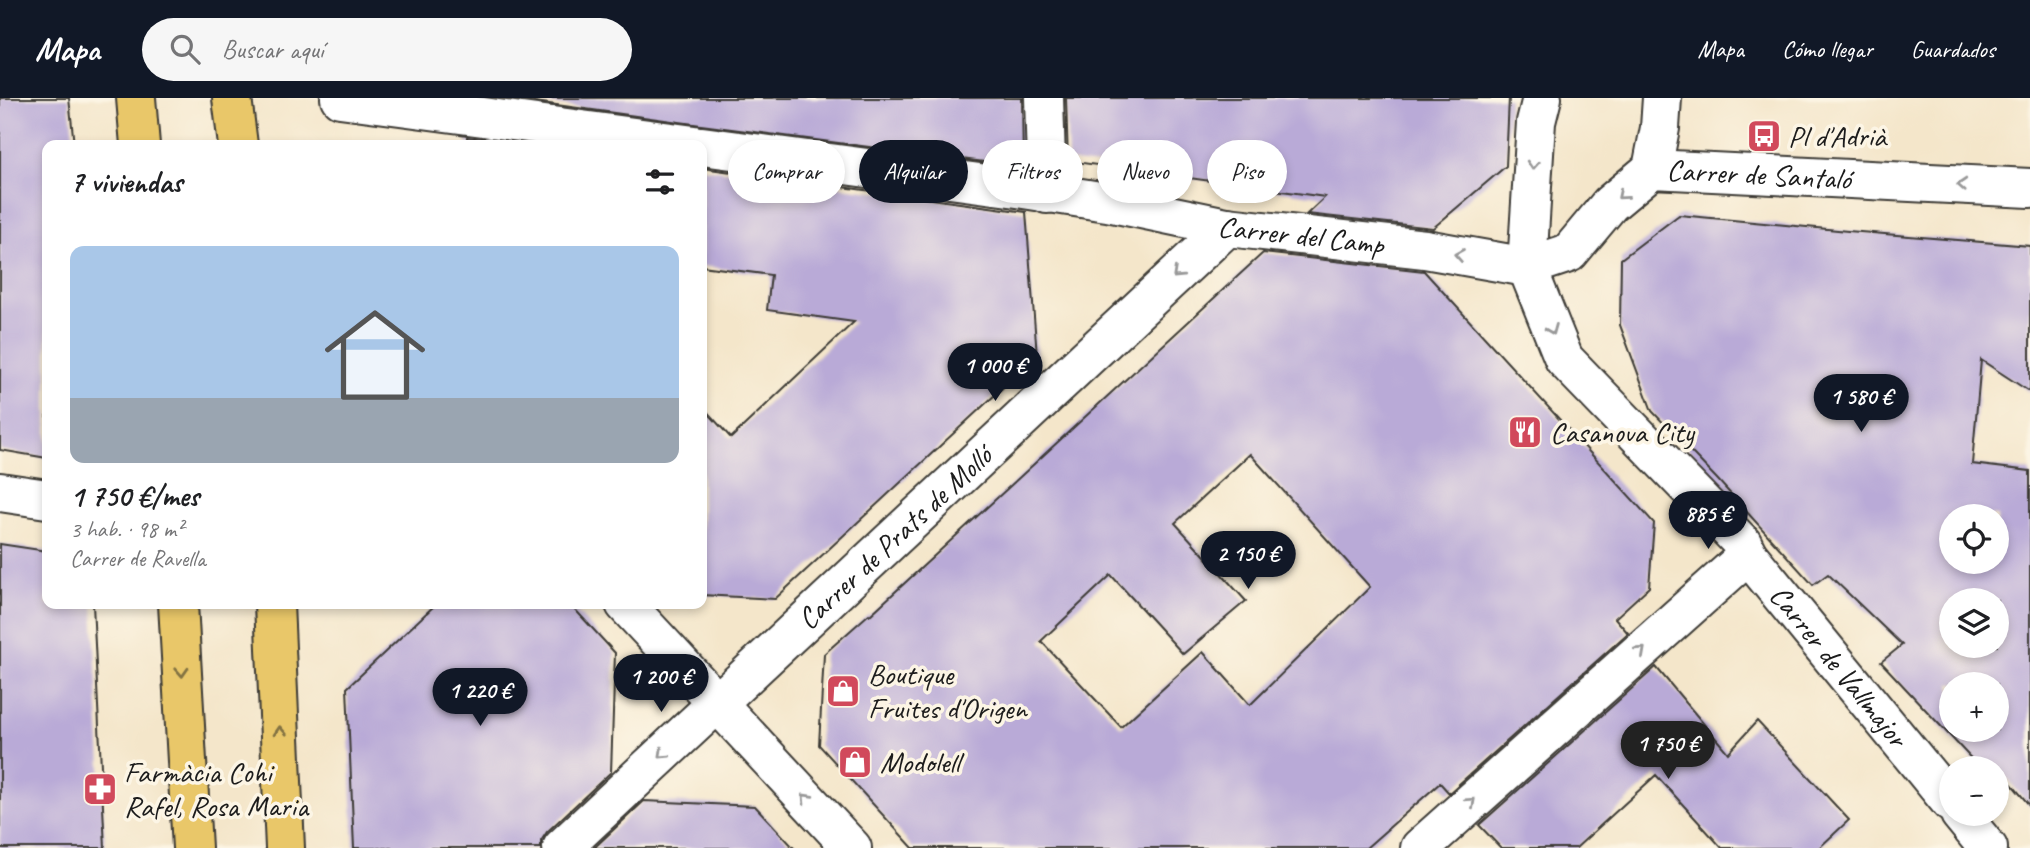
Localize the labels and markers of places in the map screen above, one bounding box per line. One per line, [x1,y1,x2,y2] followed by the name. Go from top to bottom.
[1745,117,1783,155] bus stop icon: Pl d'Adrià
[1788,117,1888,155] place label: Pl d'Adrià
[930,344,1060,403] pin: 1 000 €
[1796,374,1926,434] pin: 1 580 €
[1506,413,1544,451] restaurant icon: Casanova City
[1550,413,1696,451] place label: Casanova City
[1659,491,1757,551] pin: 885 €
[1183,532,1313,591] pin: 2 150 €
[596,654,726,714] pin: 1 200 €
[868,655,1028,727] place label: Boutique Fruites d'Origen
[415,668,545,728] pin: 1 220 €
[824,672,862,710] shop icon: Boutique Fruites d'Origen
[1603,722,1733,781] pin: 1 750 €
[836,743,874,781] shop icon: Modolell
[880,743,964,781] place label: Modolell
[124,753,310,825] place label: Farmàcia Cohi Rafel, Rosa Maria
[81,770,119,808] pharmacy icon: Farmàcia Cohi Rafel, Rosa Maria

